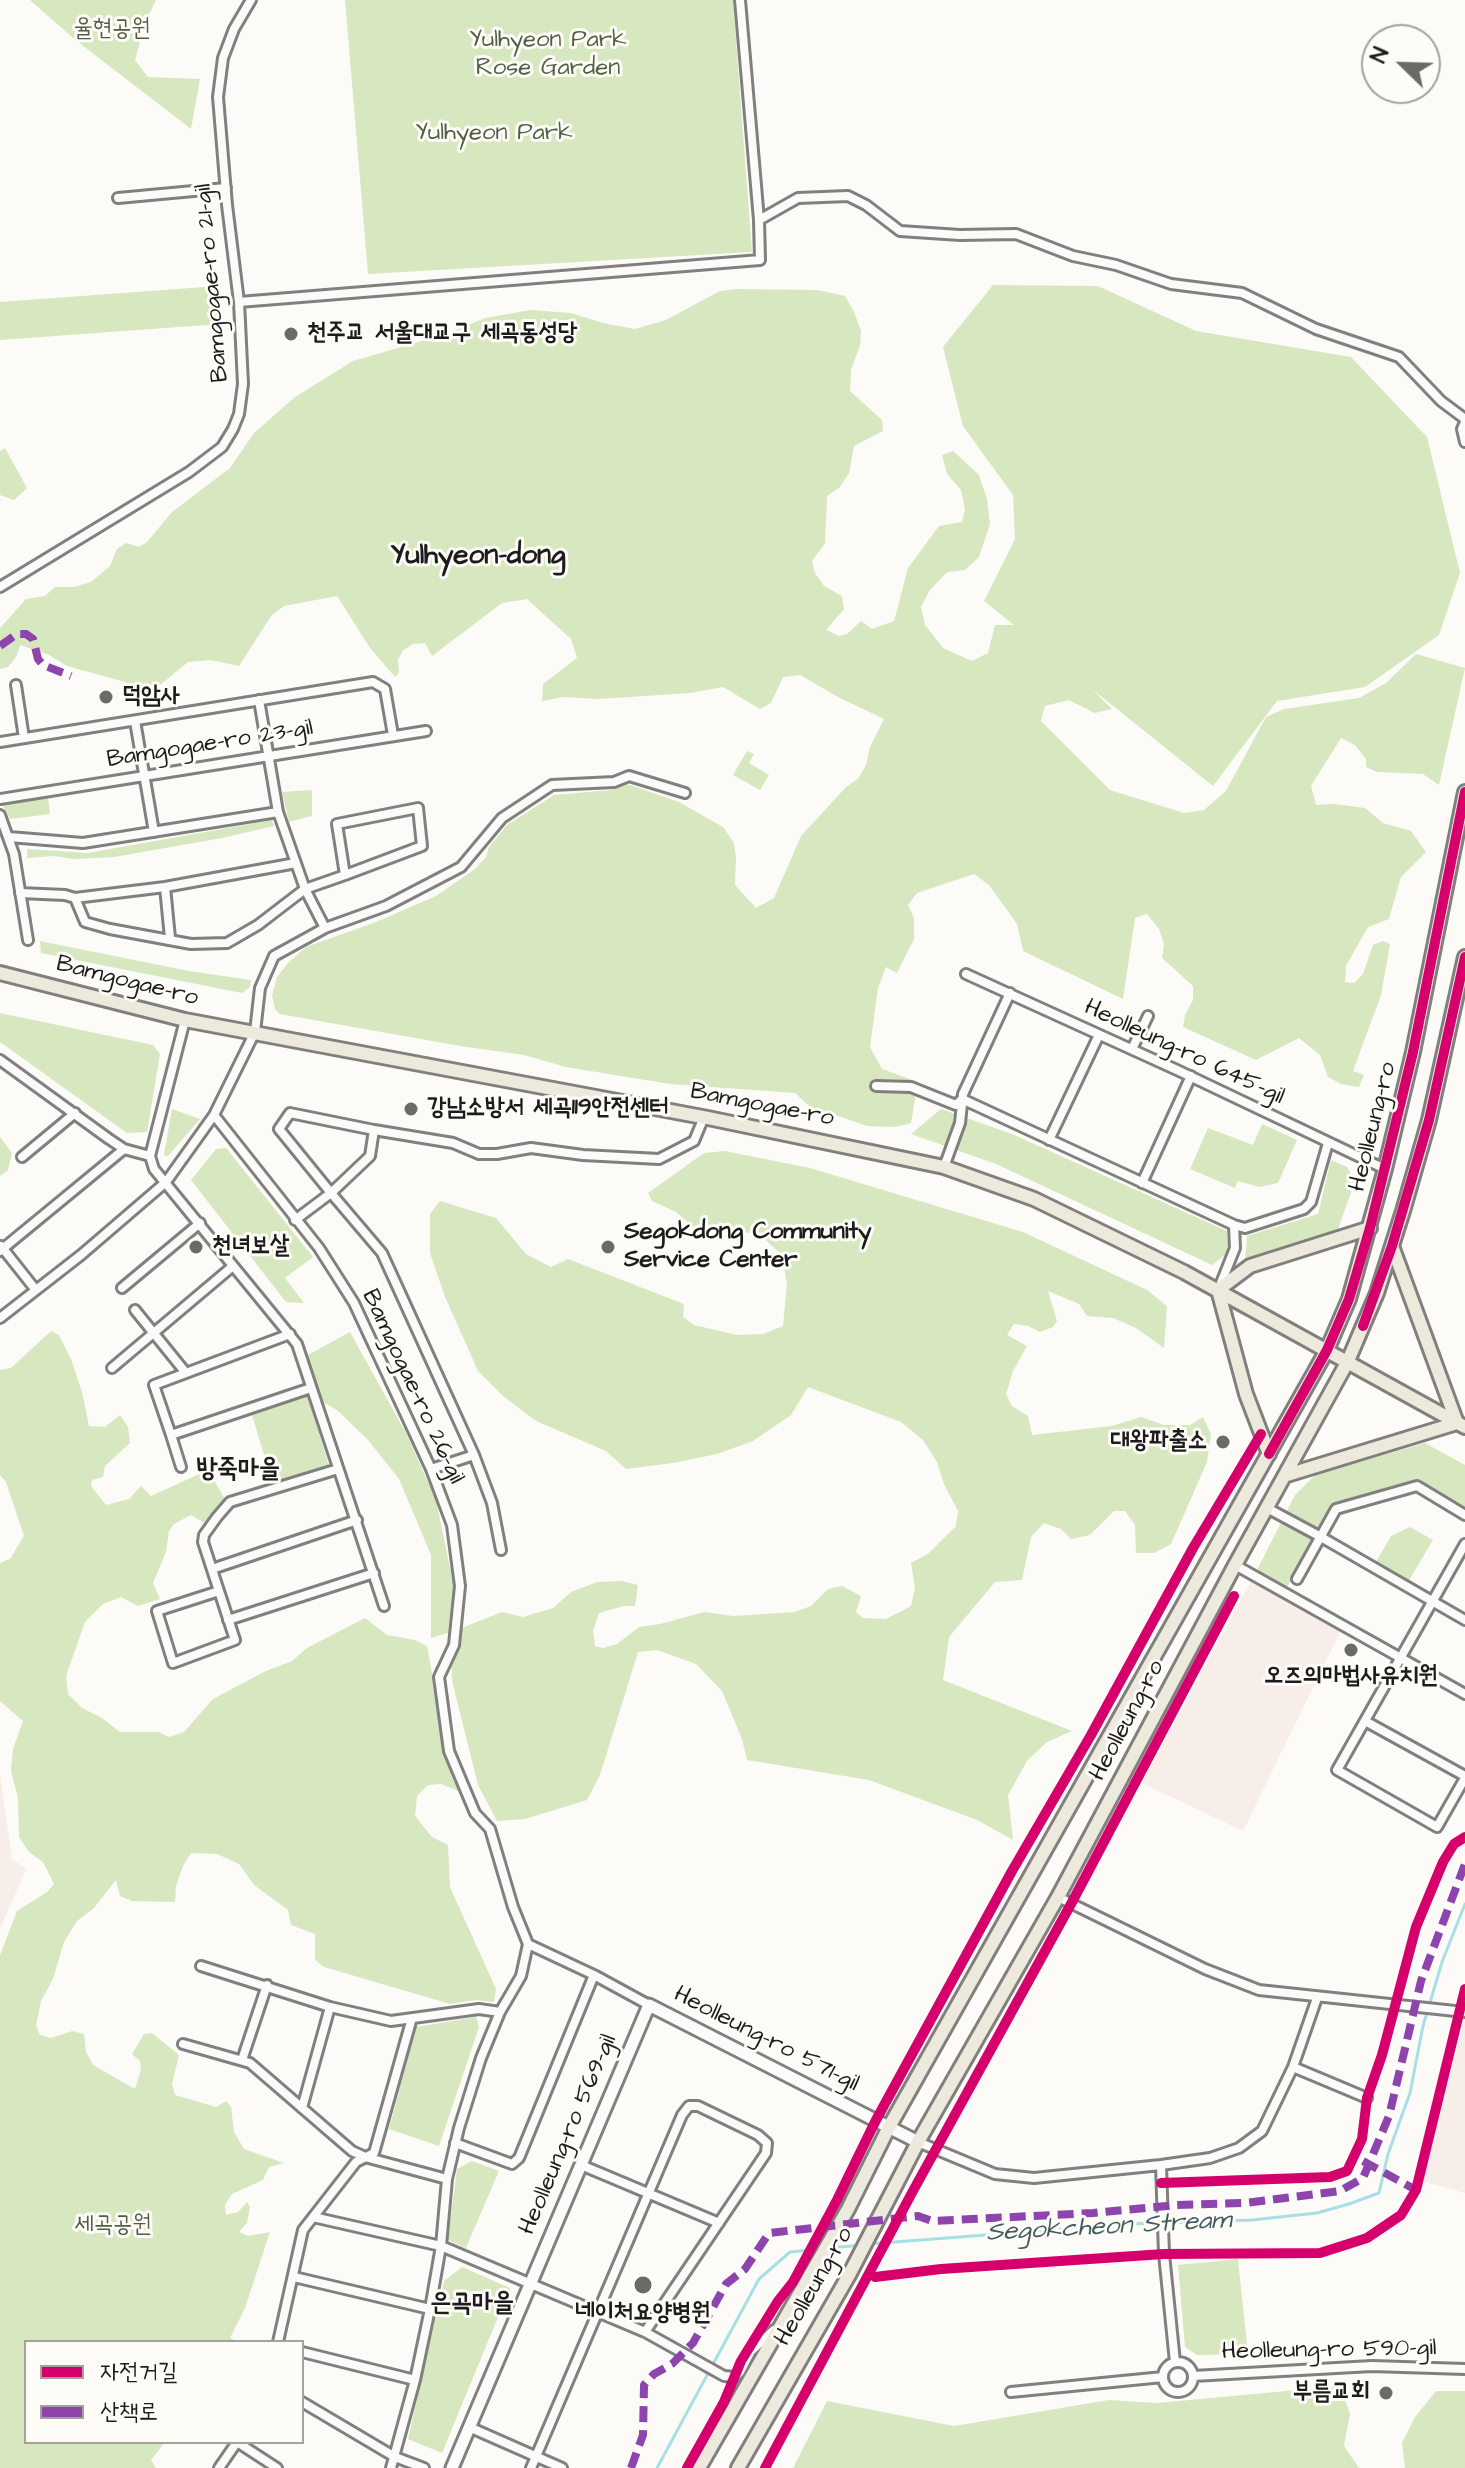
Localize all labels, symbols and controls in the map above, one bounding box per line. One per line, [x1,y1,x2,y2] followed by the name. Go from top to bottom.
[73,16,151,44] park label: 율현공원
[1361,24,1441,104] north arrow
[469,27,627,83] park label: Yulhyeon Park Rose Garden
[1363,43,1397,68] text: N
[415,120,573,148] park label: Yulhyeon Park
[190,183,236,383] street label: Bamgogae-ro 21-gil
[307,320,577,348] place label: 천주교 서울대교구 세곡동성당
[282,325,300,343] marker: 천주교 서울대교구 세곡동성당
[391,540,565,574] district label: Yulhyeon-dong
[122,683,180,711] place label: 덕암사
[97,688,115,706] marker: 덕암사
[105,714,315,776] street label: Bamgogae-ro 23-gil
[53,950,201,1014] street label: Bamgogae-ro
[1079,994,1289,1112] street label: Heolleung-ro 645-gil
[1344,1059,1404,1195] street label: Heolleung-ro
[688,1078,836,1134] street label: Bamgogae-ro
[427,1095,669,1123] place label: 강남소방서 세곡119안전센터
[402,1100,420,1118] marker: 강남소방서 세곡119안전센터
[624,1219,871,1275] place label: Segokdong Community Service Center
[212,1233,289,1261] place label: 천녀보살
[187,1238,205,1256] marker: 천녀보살
[599,1238,617,1256] marker: Segokdong Community Service Center
[354,1285,470,1489] street label: Bamgogae-ro 26-gil
[1110,1428,1207,1456] place label: 대왕파출소
[1214,1433,1232,1451] marker: 대왕파출소
[196,1455,280,1487] district label: 방죽마을
[1342,1641,1360,1659] marker: 오즈의마법사유치원
[1084,1656,1172,1786] street label: Heolleung-ro
[1264,1663,1438,1691] place label: 오즈의마법사유치원
[669,1981,863,2099] street label: Heolleung-ro 571-gil
[514,2030,624,2240] street label: Heolleung-ro 569-gil
[986,2206,1232,2250] water label: Segokcheon Stream
[74,2212,152,2240] park label: 세곡공원
[769,2223,861,2351] street label: Heolleung-ro
[632,2274,654,2296] marker: 네이처요양병원
[430,2289,514,2321] district label: 은곡마을
[575,2300,711,2328] place label: 네이처요양병원
[1221,2335,1437,2367] street label: Heolleung-ro 590-gil
[24,2340,304,2444] legend
[100,2355,177,2389] text: 자전거길
[1293,2379,1370,2407] place label: 부름교회
[1377,2384,1395,2402] marker: 부름교회
[100,2395,158,2429] text: 산책로

